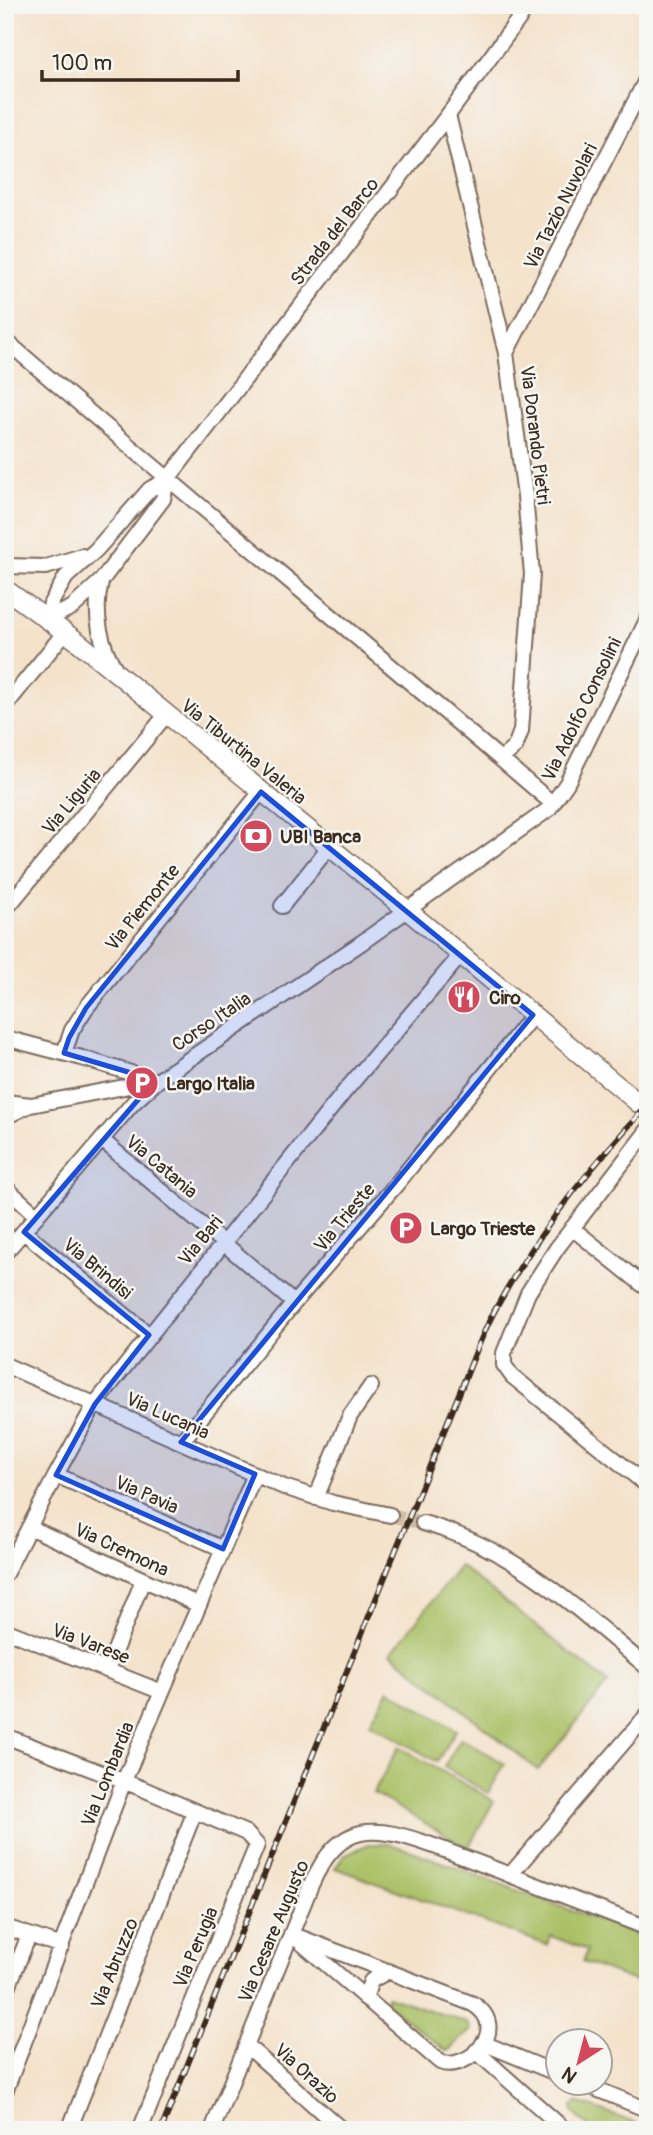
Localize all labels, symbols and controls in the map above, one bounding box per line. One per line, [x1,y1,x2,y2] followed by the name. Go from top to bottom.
[42,38,238,82] scale bar
[52,50,112,77] text: 100 m
[519,139,603,273] street label: Via Tazio Nuvolari
[285,173,384,290] street label: Strada del Barco
[515,364,555,506] street label: Via Dorando Pietri
[537,634,627,785] street label: Via Adolfo Consolini
[176,694,311,810] street label: Via Tiburtina Valeria
[37,763,107,840] street label: Via Liguria
[237,817,275,855] bank icon: UBI Banca
[280,825,361,849] place label: UBI Banca
[100,859,186,956] street label: Via Piemonte
[445,978,483,1016] restaurant icon: Ciro
[489,986,522,1010] place label: Ciro
[167,987,256,1057] street label: Corso Italia
[123,1064,161,1102] parking icon: Largo Italia
[166,1072,255,1096] place label: Largo Italia
[120,1130,202,1204] street label: Via Catania
[309,1178,381,1257] street label: Via Trieste
[387,1209,425,1247] parking icon: Largo Trieste
[173,1211,228,1271] street label: Via Bari
[430,1217,536,1241] place label: Largo Trieste
[58,1233,137,1305] street label: Via Brindisi
[122,1387,213,1445] street label: Via Lucania
[111,1470,182,1520] street label: Via Pavia
[71,1518,173,1582] street label: Via Cremona
[48,1618,134,1670] street label: Via Varese
[76,1718,140,1830] street label: Via Lombardia
[233,1856,315,2006] street label: Via Cesare Augusto
[168,1903,224,1992] street label: Via Perugia
[86,1914,144,2012] street label: Via Abruzzo
[544,2026,614,2096] north arrow
[269,2038,344,2109] street label: Via Orazio
[557,2061,582,2088] text: N

